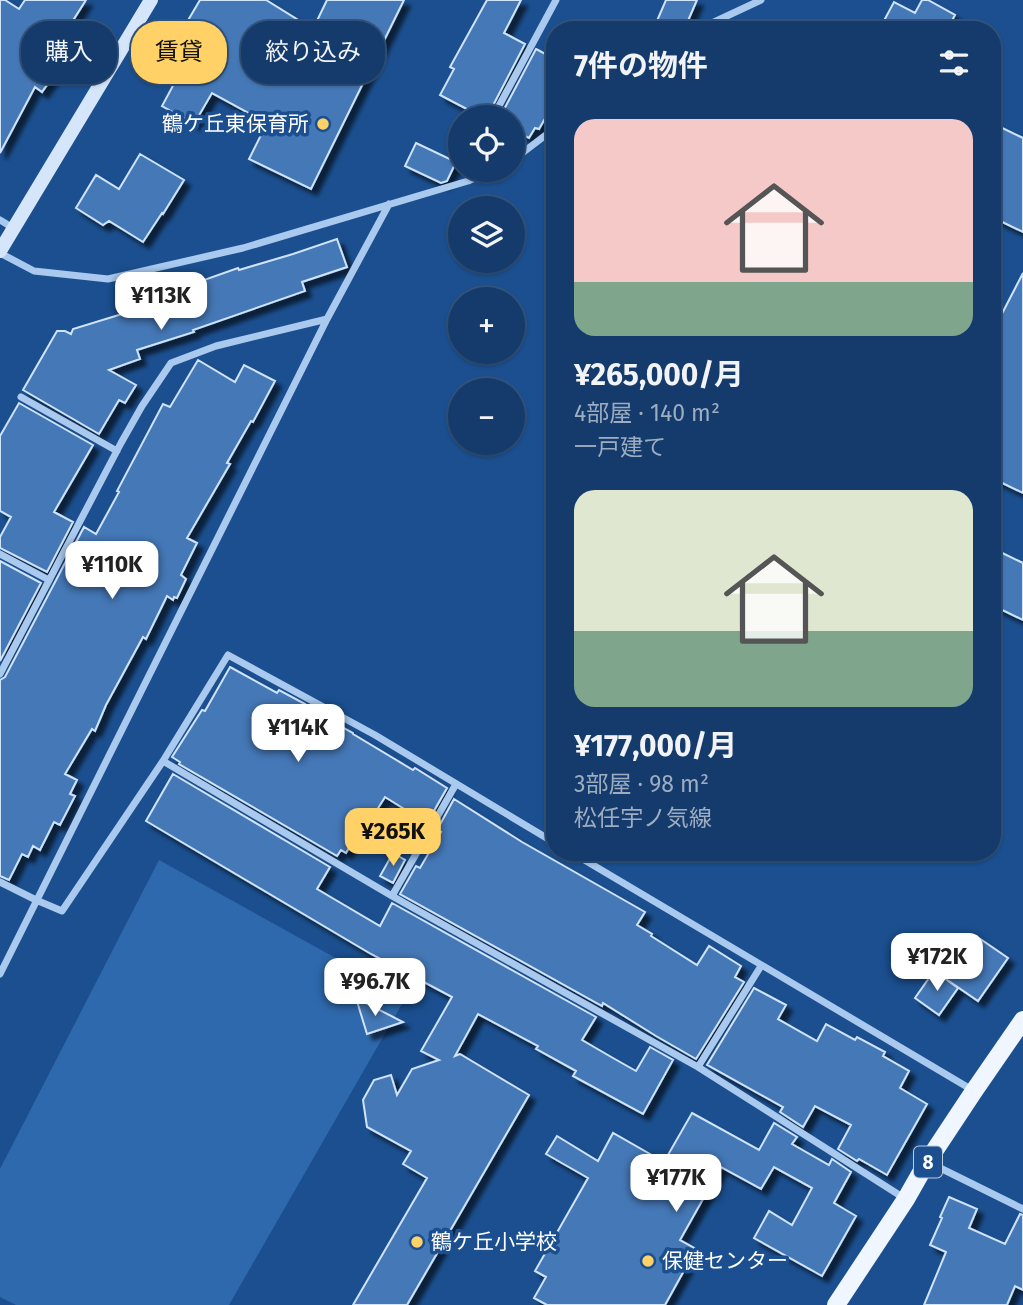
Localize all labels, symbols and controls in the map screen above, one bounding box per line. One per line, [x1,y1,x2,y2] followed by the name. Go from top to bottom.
[21,21,117,84] chip: 購入
[131,21,227,84] chip: 賃貸
[241,21,385,84] chip: 絞り込み
[935,44,973,82] icon: filters
[574,48,708,84] text: 7件の物件
[448,105,525,455] map controls
[448,105,525,182] button: locate
[162,111,309,137] place label: 鶴ケ丘東保育所
[315,116,331,132] marker: 鶴ケ丘東保育所
[711,165,837,291] icon: home
[448,196,525,273] button: layers
[112,272,210,332] pin: ¥113K
[131,281,191,309] text: ¥113K
[448,287,525,364] button: +
[574,357,744,393] text: ¥265,000/月
[448,378,525,455] button: −
[574,399,720,427] text: 4部屋 · 140 m²
[574,433,666,461] text: 一戸建て
[711,536,837,662] icon: home
[63,542,161,601] pin: ¥110K
[81,550,143,578] text: ¥110K
[249,704,347,764] pin: ¥114K
[268,713,328,741] text: ¥114K
[574,728,737,764] text: ¥177,000/月
[574,770,709,798] text: 3部屋 · 98 m²
[574,804,712,832] text: 松任宇ノ気線
[344,808,442,868] pin: ¥265K
[361,817,425,845] text: ¥265K
[888,934,986,993] pin: ¥172K
[907,942,967,970] text: ¥172K
[318,958,432,1018] pin: ¥96.7K
[340,967,410,995] text: ¥96.7K
[914,1146,942,1178] road number: 8
[627,1154,725,1214] pin: ¥177K
[646,1163,706,1191] text: ¥177K
[431,1229,557,1255] place label: 鶴ケ丘小学校
[409,1234,425,1250] marker: 鶴ケ丘小学校
[662,1248,788,1274] place label: 保健センター
[640,1253,656,1269] marker: 保健センター

